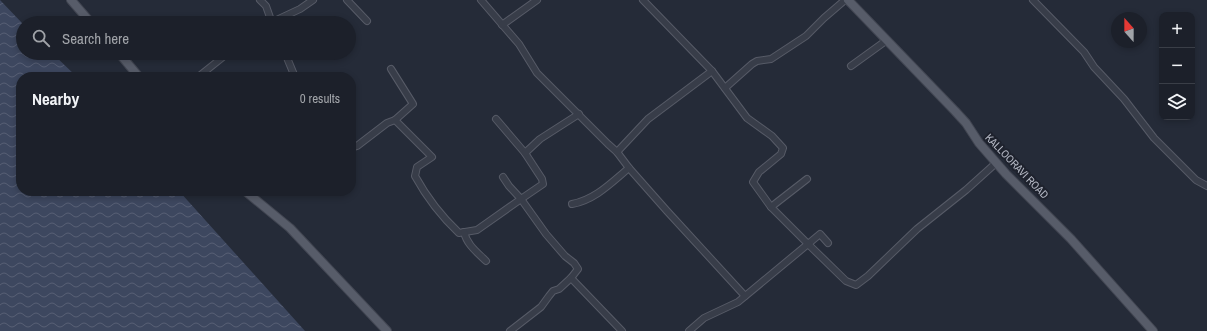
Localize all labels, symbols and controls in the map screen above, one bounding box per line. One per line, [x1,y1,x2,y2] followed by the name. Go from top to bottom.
[1111,12,1147,48] north arrow
[1159,12,1195,120] map controls
[1159,12,1195,48] button: +
[16,16,356,60] search box
[30,27,52,49] icon: search
[62,28,129,49] text: Search here
[1159,48,1195,84] button: −
[1159,84,1195,120] button: layers
[32,87,79,110] text: Nearby
[300,90,340,107] text: 0 results
[982,131,1052,201] street label: KALLOORAVI ROAD

